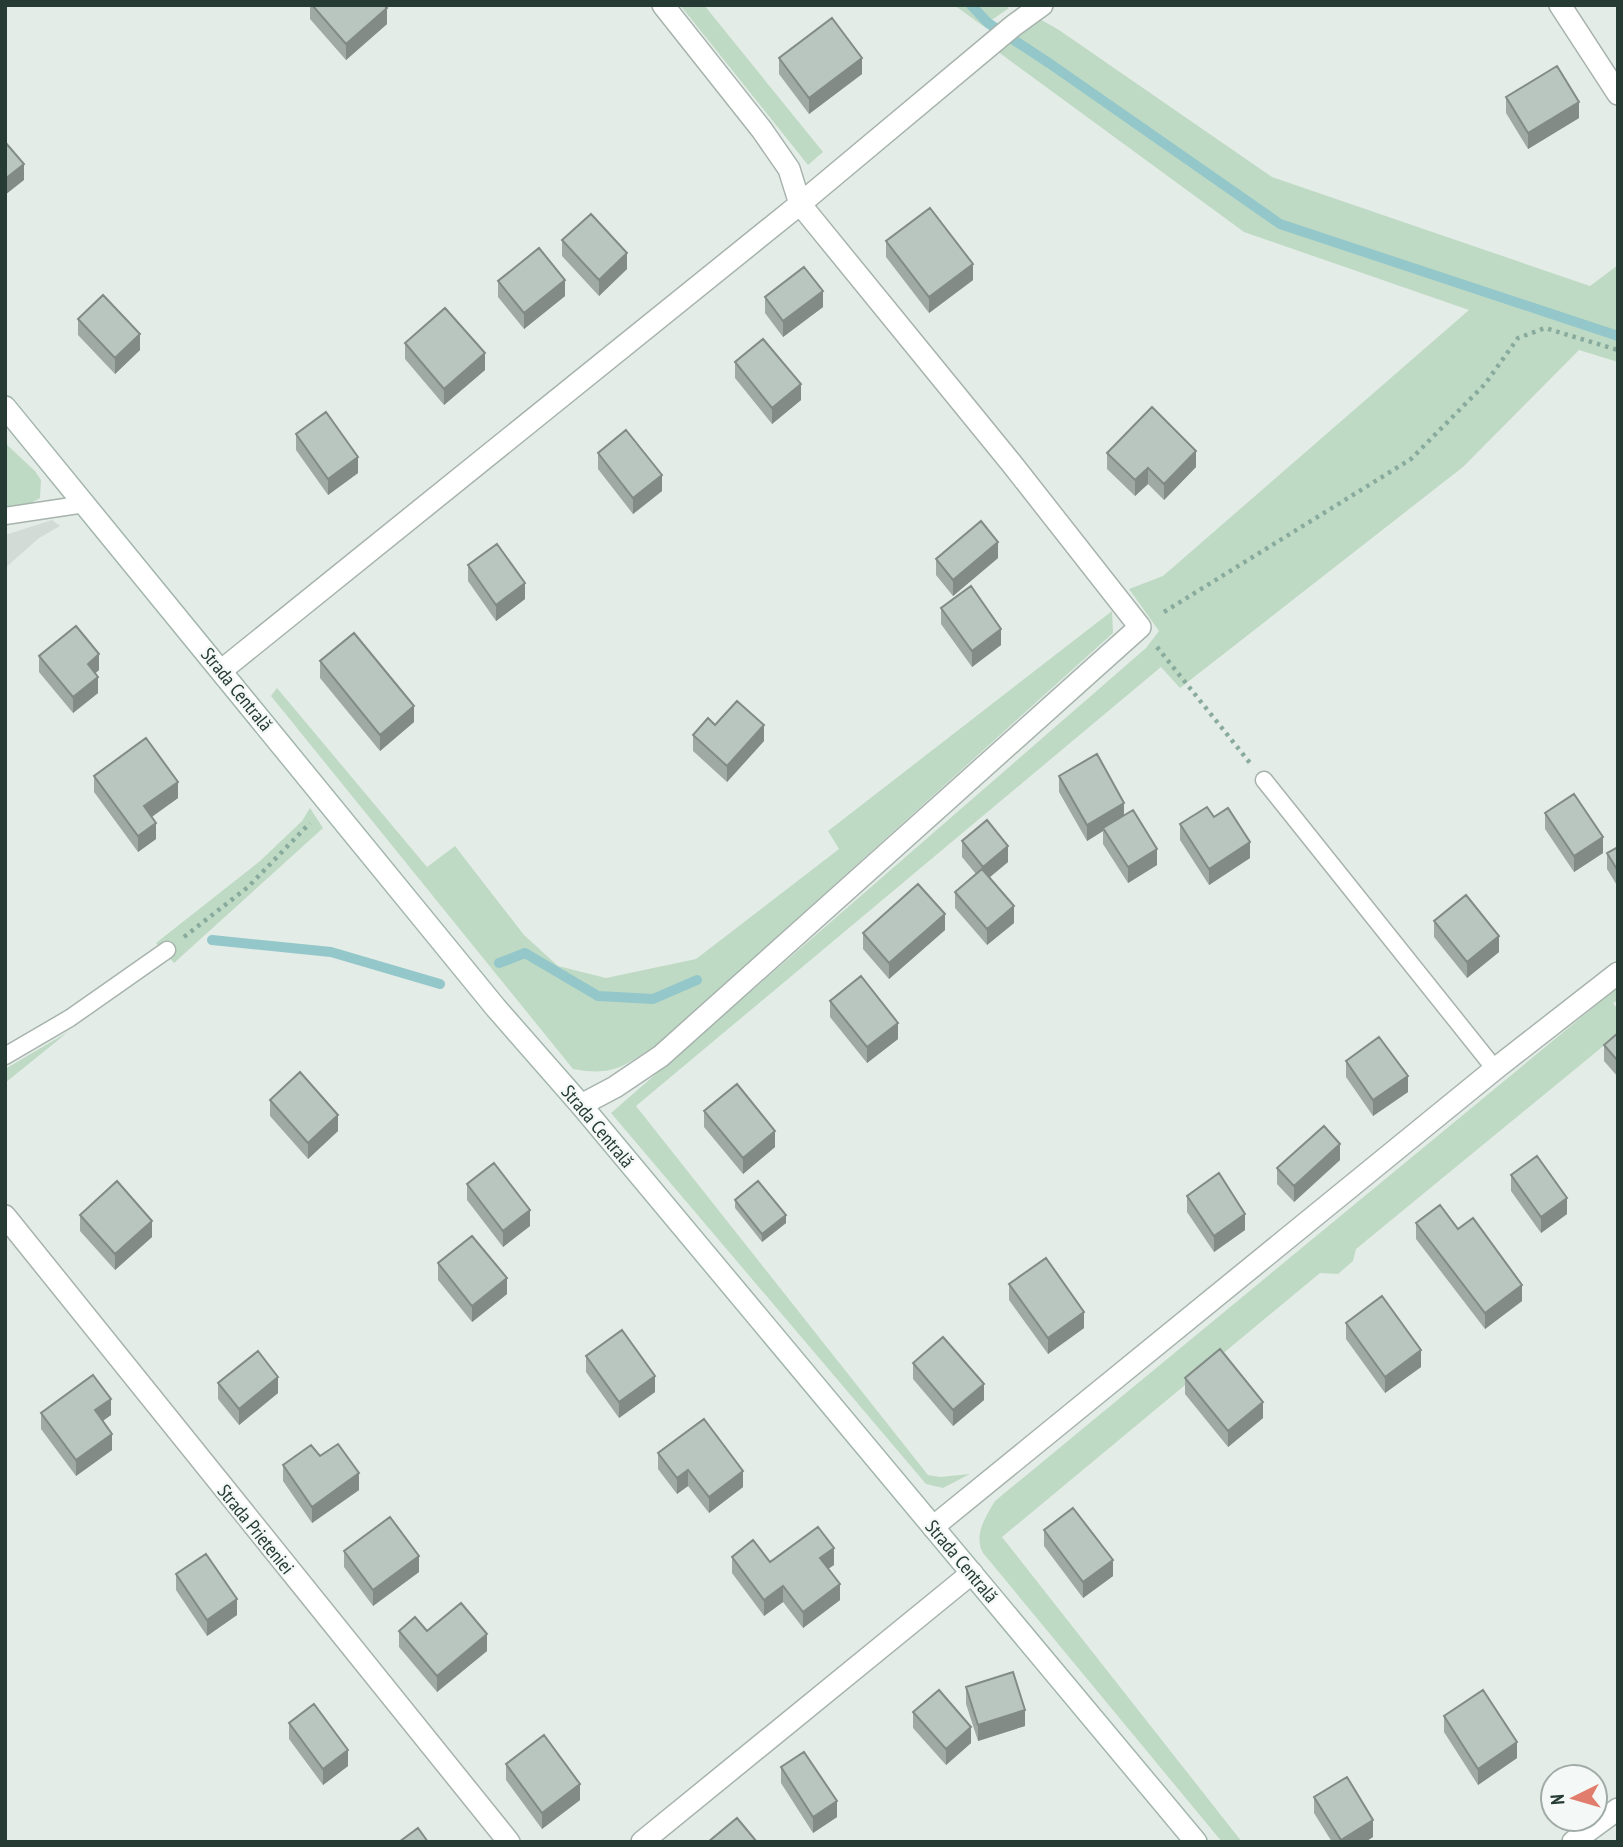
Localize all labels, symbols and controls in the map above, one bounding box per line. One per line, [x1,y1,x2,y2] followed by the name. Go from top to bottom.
[196,642,278,736] street label: Strada Centrală
[557,1080,639,1172] street label: Strada Centrală
[212,1479,300,1579] street label: Strada Prieteniei
[921,1515,1003,1607] street label: Strada Centrală
[1539,1763,1609,1833] north arrow
[1545,1793,1569,1806] text: N

